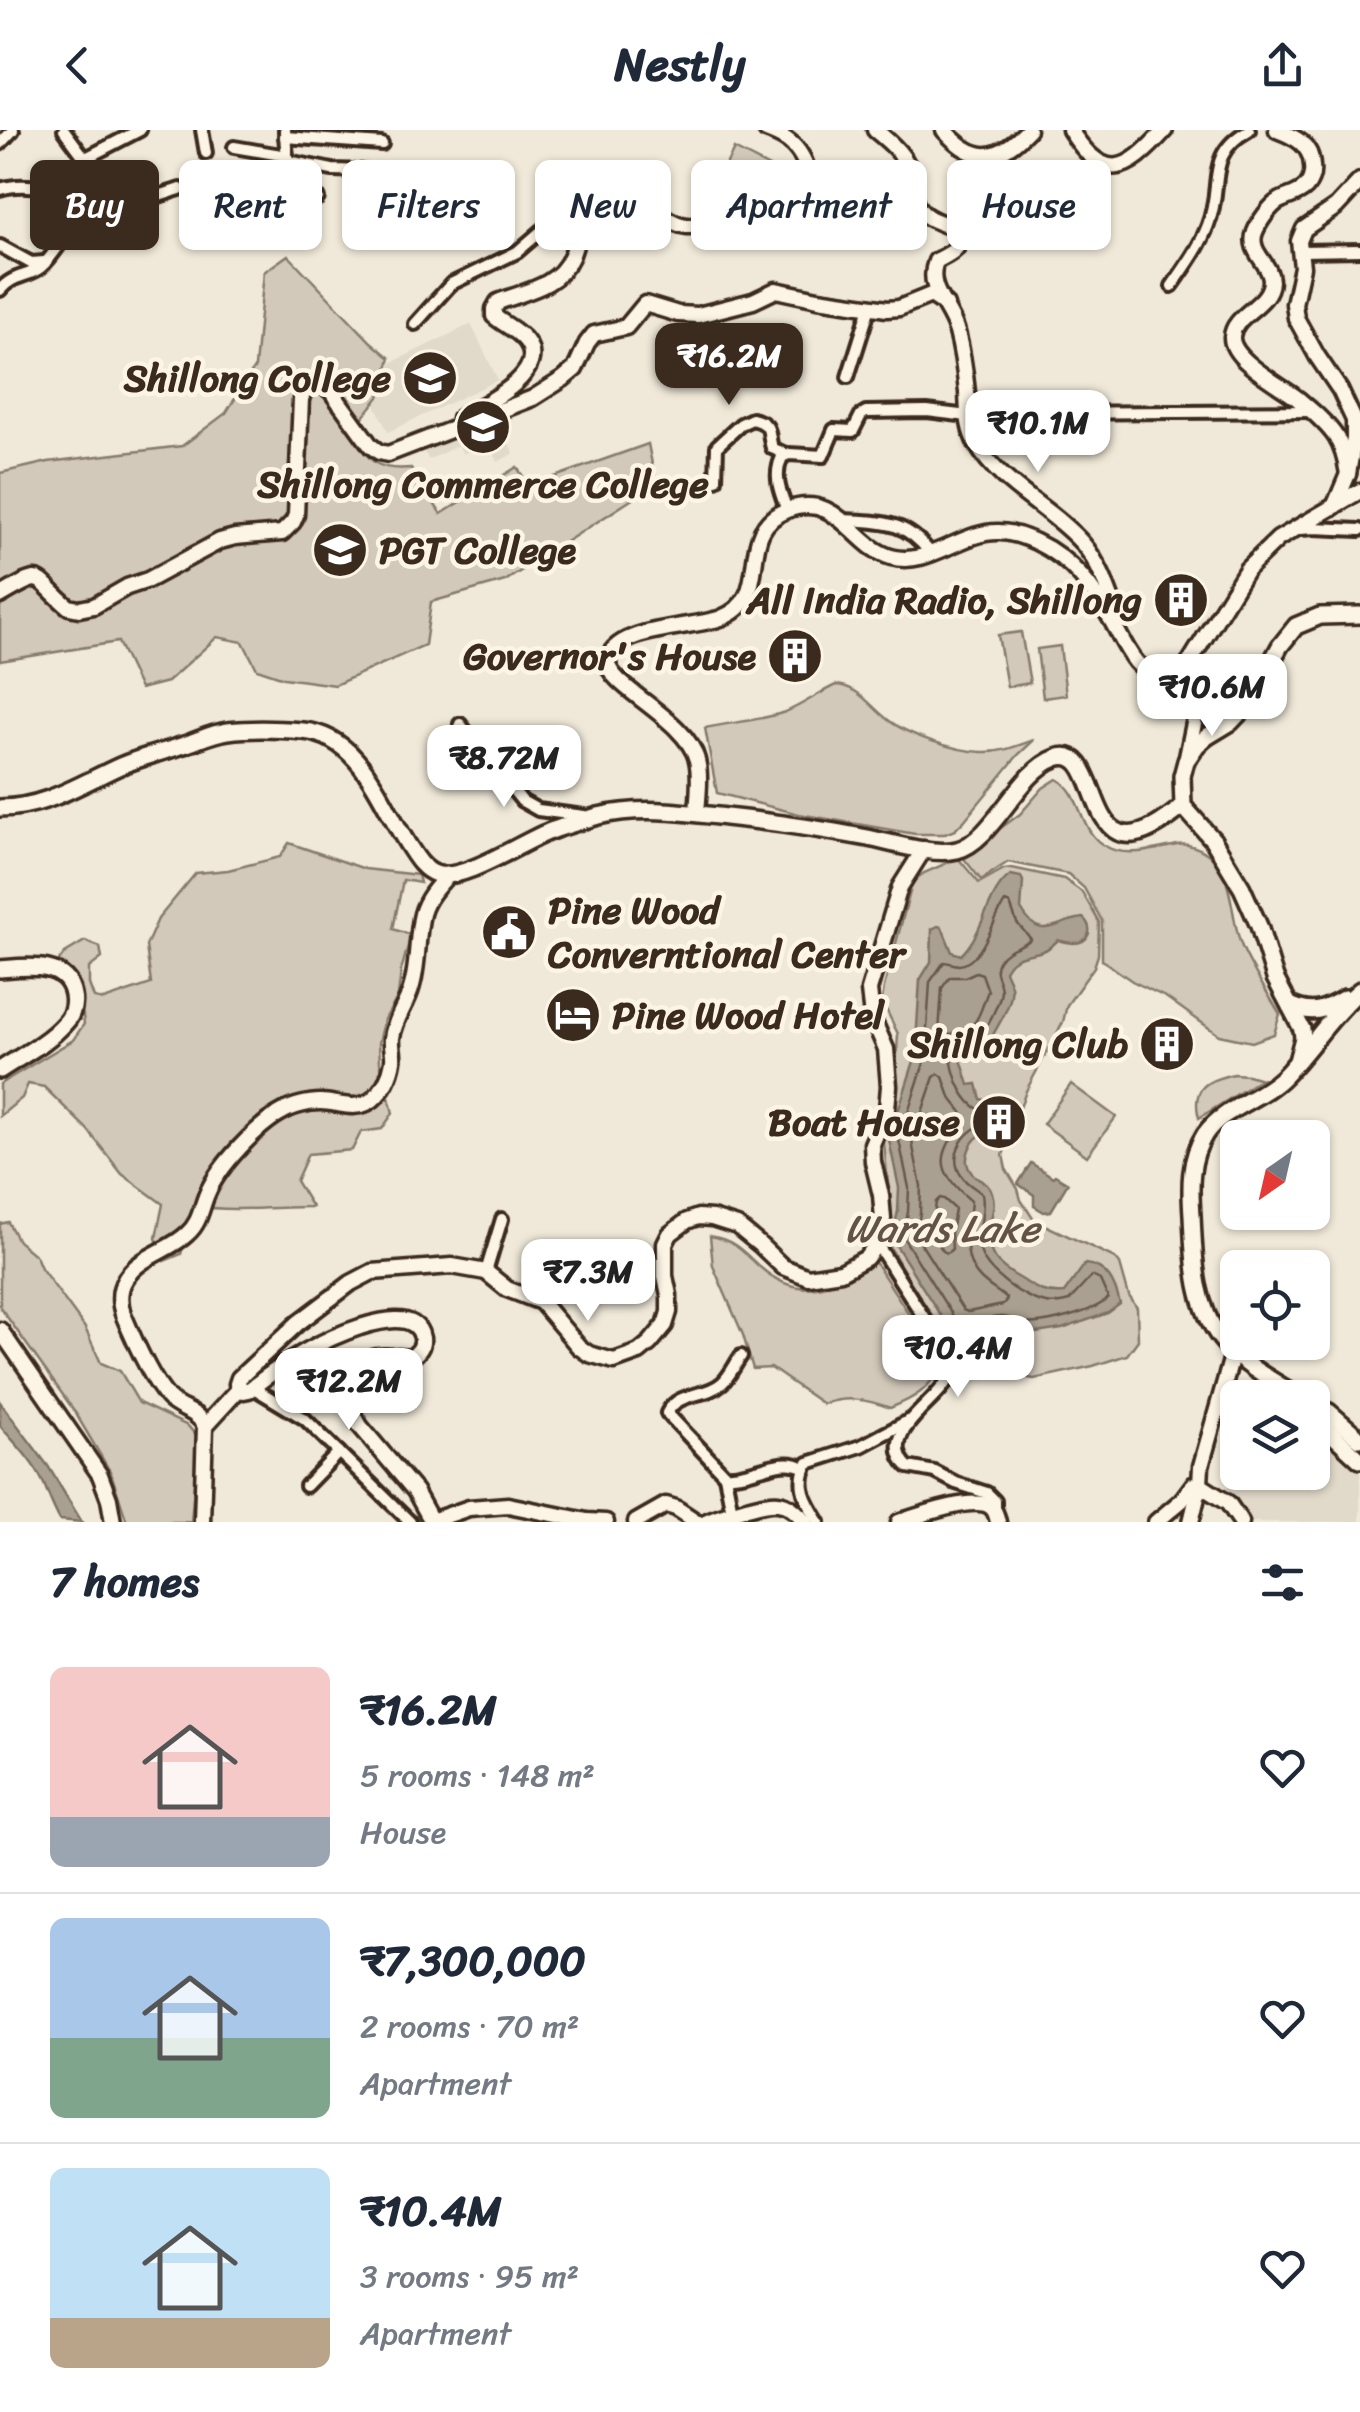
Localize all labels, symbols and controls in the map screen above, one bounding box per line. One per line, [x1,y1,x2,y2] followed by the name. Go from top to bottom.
[615,25,745,105] text: Nestly
[50,38,105,93] icon: back
[1255,38,1310,93] icon: share
[30,160,159,250] chip: Buy
[179,160,322,250] chip: Rent
[342,160,515,250] chip: Filters
[535,160,671,250] chip: New
[691,160,927,250] chip: Apartment
[947,160,1111,250] chip: House
[648,323,810,408] pin: ₹16.2M
[677,327,781,384] text: ₹16.2M
[123,345,391,412] place label: Shillong College
[400,348,460,408] school or university icon: Shillong College
[957,390,1119,475] pin: ₹10.1M
[987,394,1089,451] text: ₹10.1M
[453,397,513,457] school or university icon: Shillong Commerce College
[256,451,709,518] place label: Shillong Commerce College
[379,517,577,584] place label: PGT College
[310,520,370,580] school or university icon: PGT College
[745,567,1142,634] place label: All India Radio, Shillong
[1151,570,1211,630] building icon: All India Radio, Shillong
[463,623,757,690] place label: Governor's House
[765,626,825,686] building icon: Governor's House
[1131,654,1293,739] pin: ₹10.6M
[1159,658,1265,715] text: ₹10.6M
[423,725,585,810] pin: ₹8.72M
[449,729,559,786] text: ₹8.72M
[547,877,908,988] place label: Pine Wood Converntional Center
[479,902,539,962] public building icon: Pine Wood Converntional Center
[612,982,886,1049] place label: Pine Wood Hotel
[543,985,603,1045] hotel icon: Pine Wood Hotel
[906,1011,1128,1078] place label: Shillong Club
[1137,1014,1197,1074] building icon: Shillong Club
[768,1089,960,1156] place label: Boat House
[969,1092,1029,1152] building icon: Boat House
[1220,1120,1330,1230] north arrow
[1220,1120,1330,1490] map controls
[845,1193,1043,1264] water label: Wards Lake
[518,1239,658,1324] pin: ₹7.3M
[543,1243,633,1300] text: ₹7.3M
[1220,1250,1330,1360] button: locate
[877,1315,1039,1400] pin: ₹10.4M
[904,1319,1012,1376] text: ₹10.4M
[268,1348,430,1433] pin: ₹12.2M
[297,1352,401,1409] text: ₹12.2M
[1220,1380,1330,1490] button: layers
[50,1545,199,1619] text: 7 homes
[1255,1555,1310,1610] icon: filters
[360,1673,497,1747] text: ₹16.2M
[130,1707,250,1827] icon: home
[1255,1740,1310,1795] icon: heart
[360,1747,595,1804] text: 5 rooms · 148 m²
[360,1804,446,1861] text: House
[360,1924,586,1998] text: ₹7,300,000
[130,1958,250,2078] icon: home
[1255,1991,1310,2046] icon: heart
[360,1998,579,2055] text: 2 rooms · 70 m²
[360,2055,511,2112] text: Apartment
[360,2174,501,2248] text: ₹10.4M
[130,2208,250,2328] icon: home
[1255,2241,1310,2296] icon: heart
[360,2248,579,2305] text: 3 rooms · 95 m²
[360,2305,511,2362] text: Apartment

